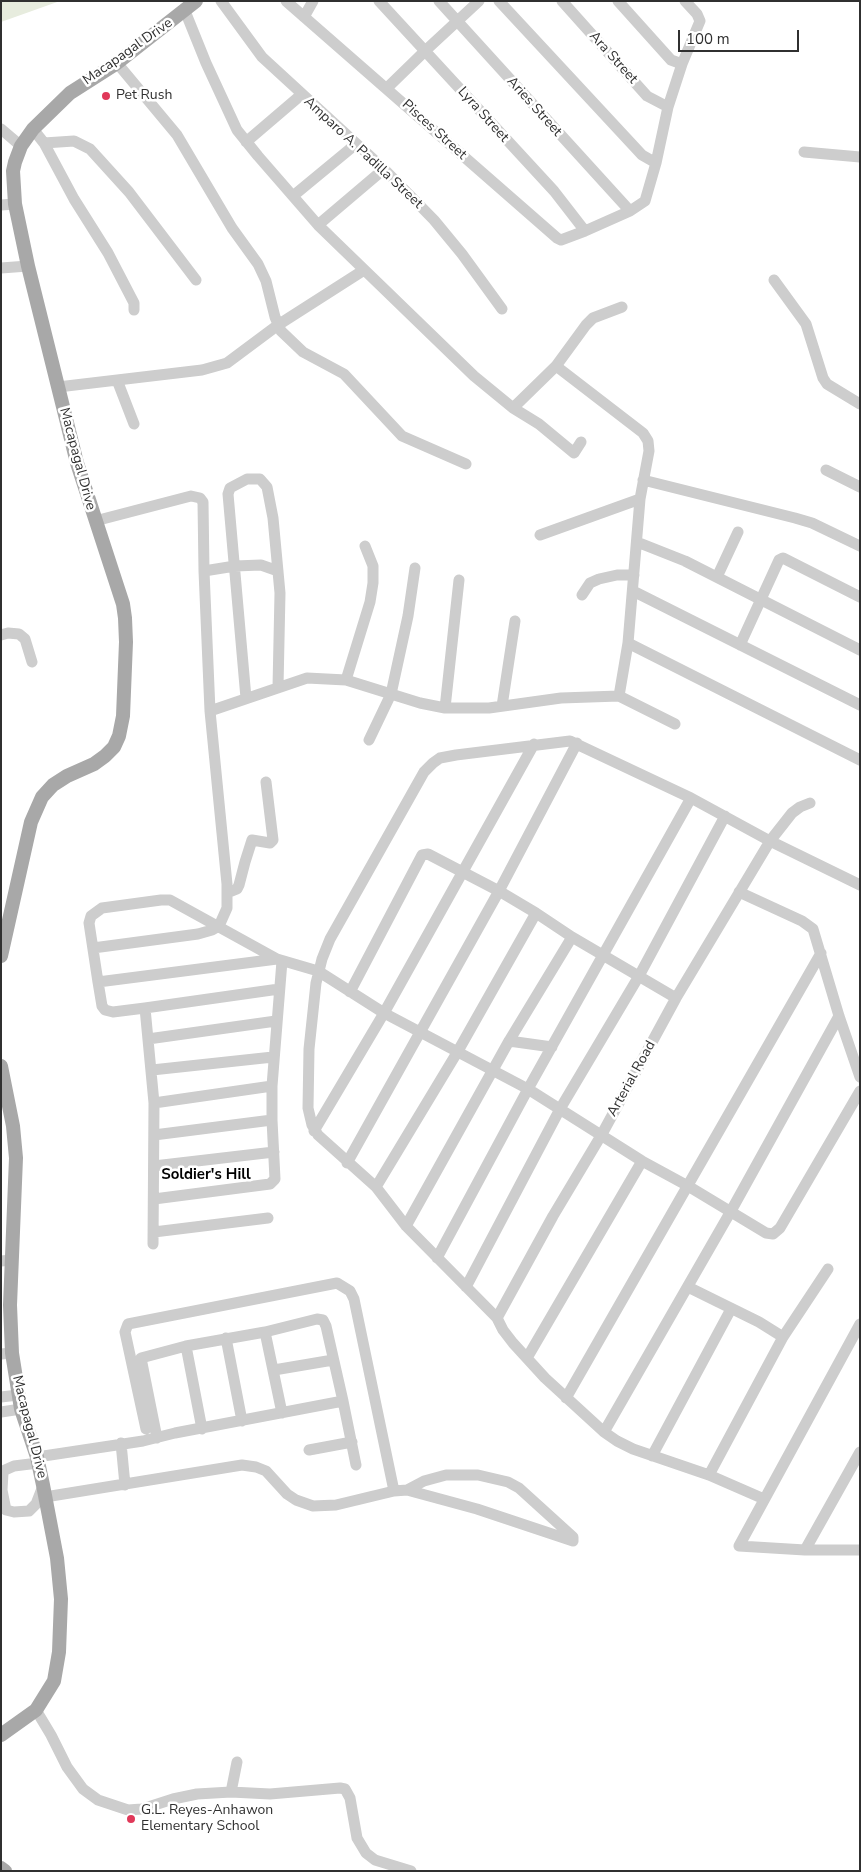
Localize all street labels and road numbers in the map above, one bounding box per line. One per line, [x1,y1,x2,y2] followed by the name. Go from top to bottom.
[80,15,176,89] street label: Macapagal Drive
[585,28,641,88] street label: Ara Street
[503,74,565,140] street label: Aries Street
[454,84,512,146] street label: Lyra Street
[300,94,426,212] street label: Amparo A. Padilla Street
[398,97,470,163] street label: Pisces Street
[55,406,99,512] street label: Macapagal Drive
[604,1038,660,1120] street label: Arterial Road
[8,1374,50,1480] street label: Macapagal Drive

